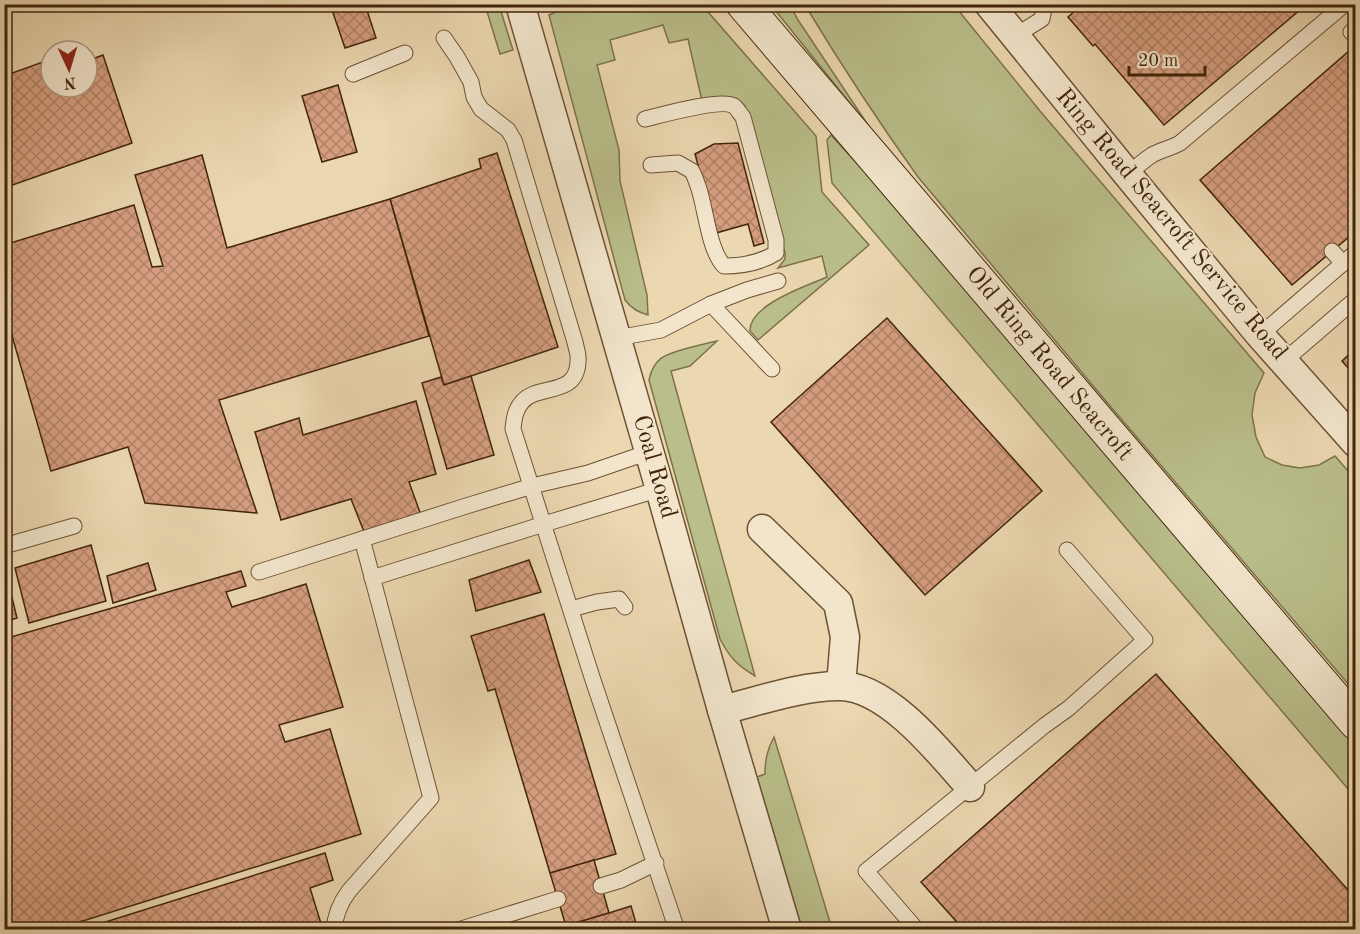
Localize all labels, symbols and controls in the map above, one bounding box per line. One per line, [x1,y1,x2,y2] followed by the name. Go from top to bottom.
[39,39,99,99] north arrow
[1129,39,1206,77] scale bar
[1138,52,1178,70] text: 20 m
[62,74,77,90] text: N
[1051,85,1291,365] street label: Ring Road Seacroft Service Road
[961,262,1137,466] street label: Old Ring Road Seacroft
[628,412,680,522] street label: Coal Road

